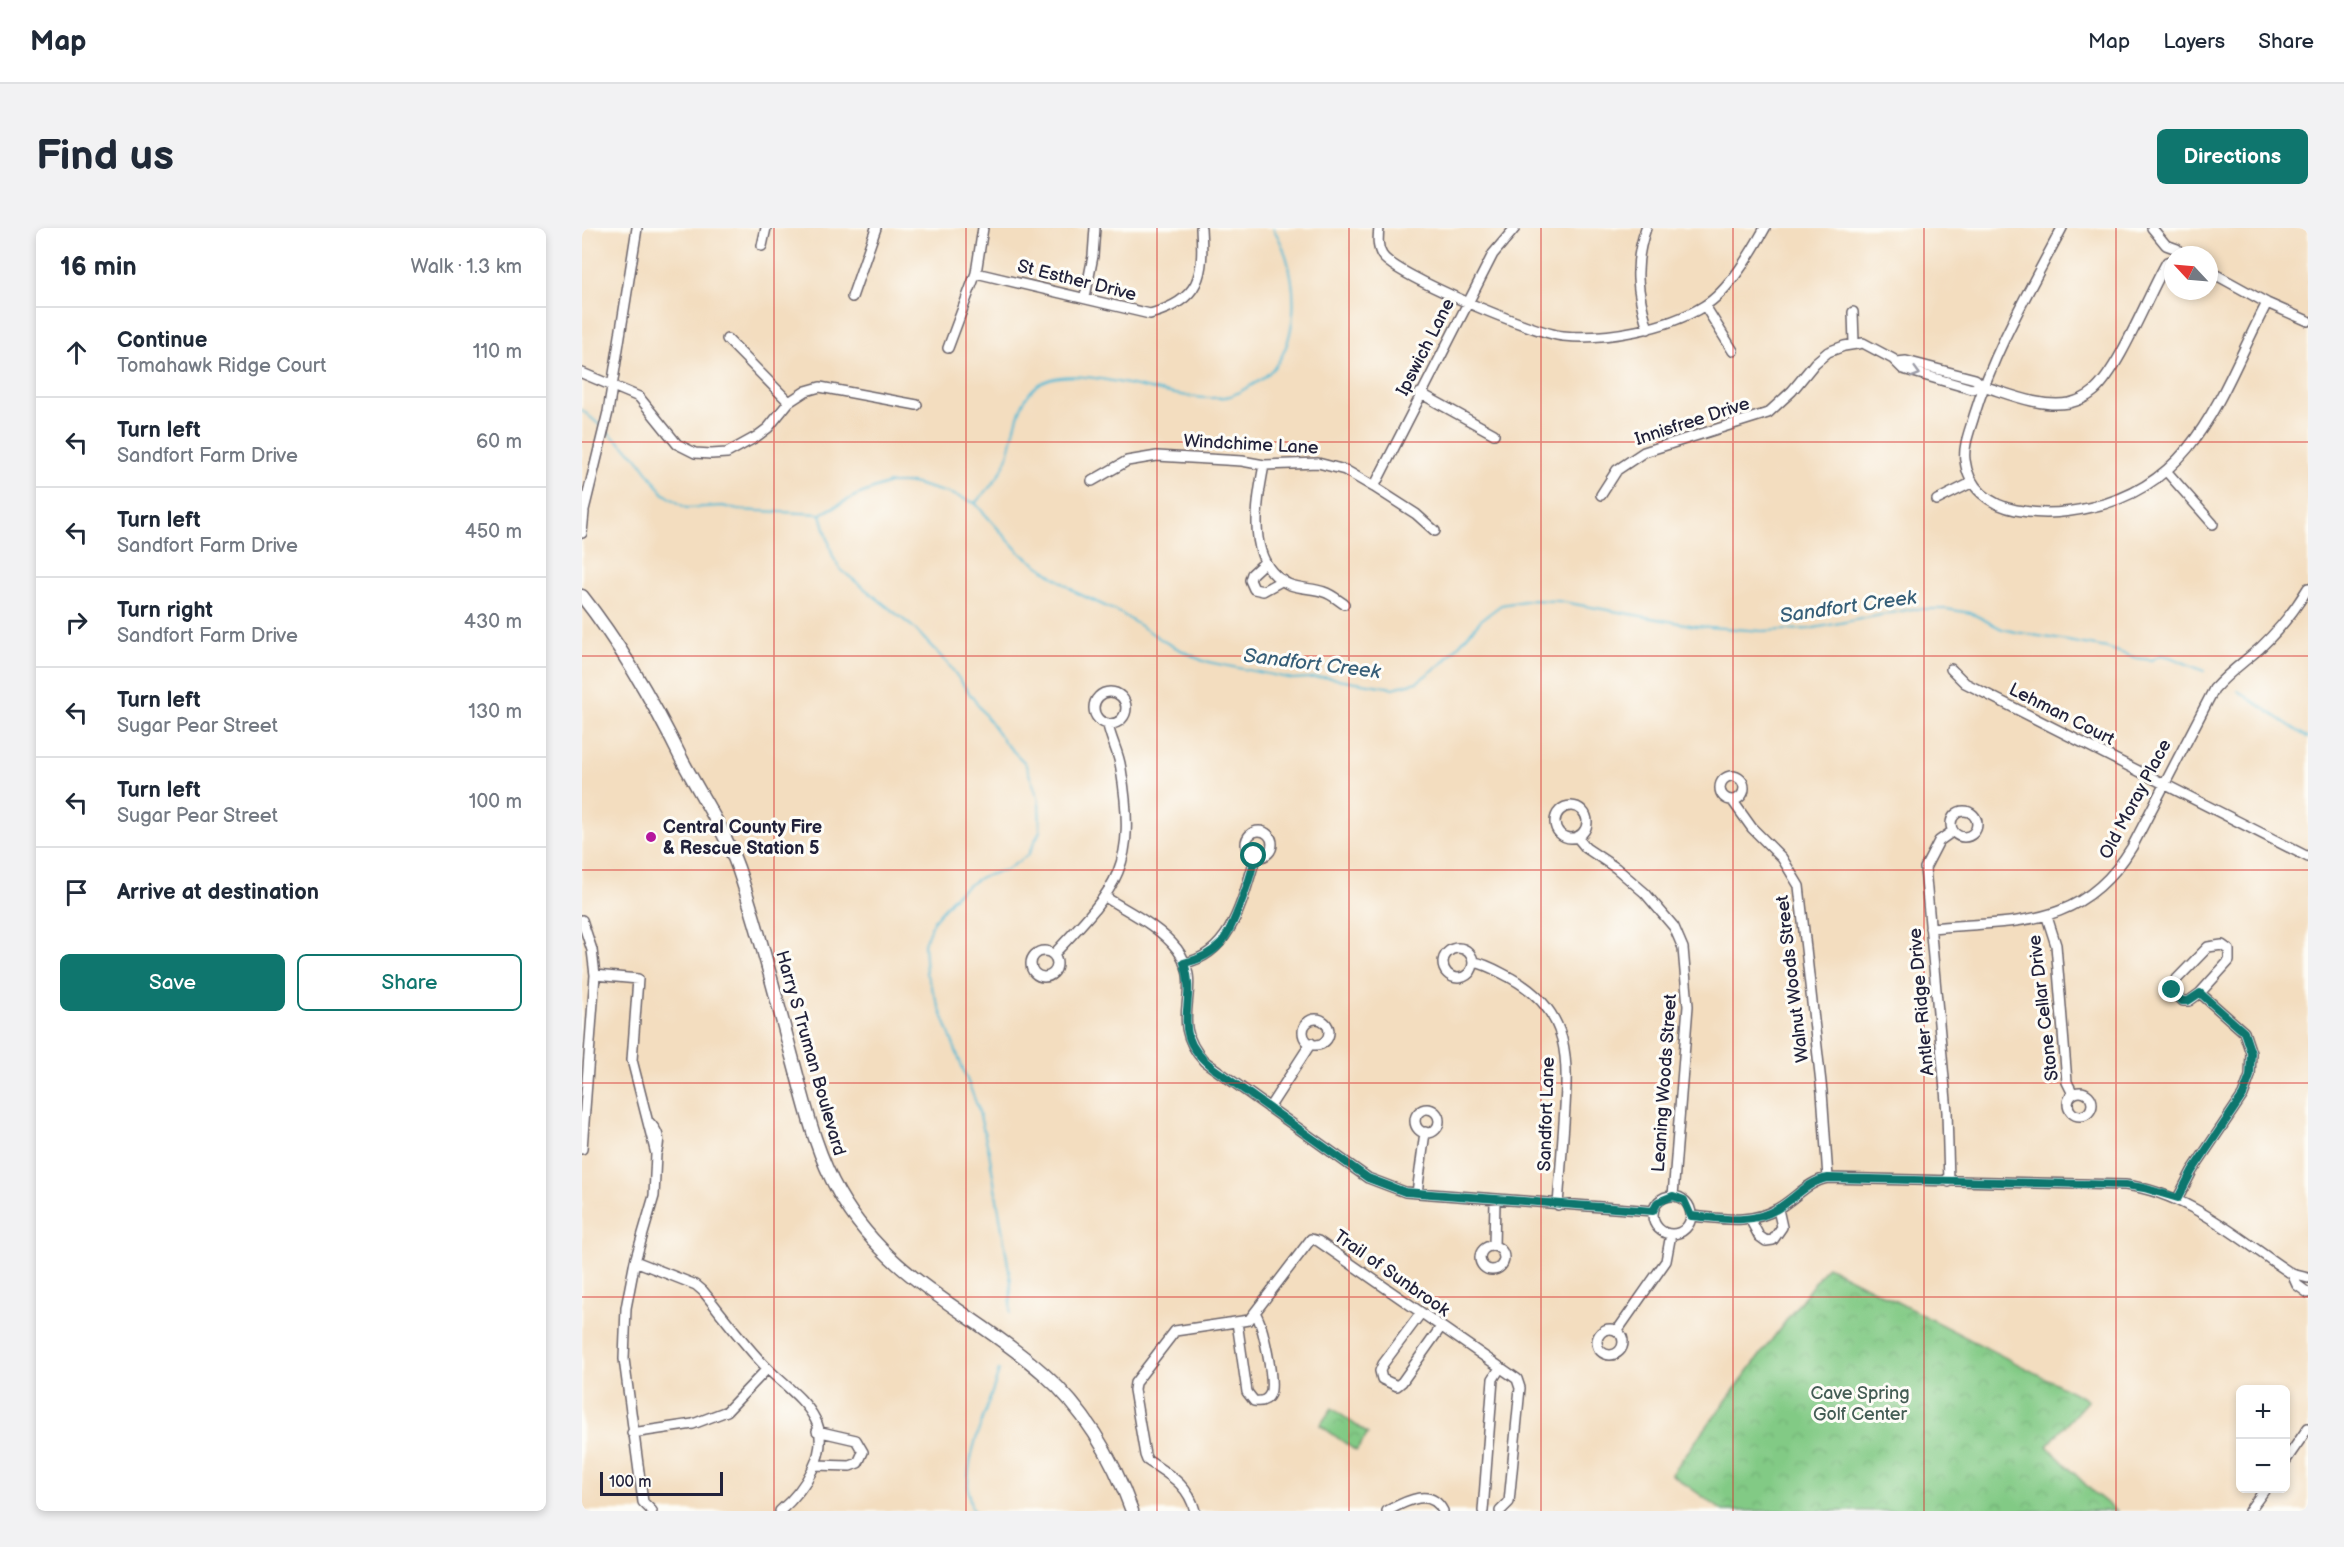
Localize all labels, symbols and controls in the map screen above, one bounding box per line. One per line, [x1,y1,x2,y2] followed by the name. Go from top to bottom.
[30,25,86,58] text: Map
[2088,29,2130,54] text: Map
[2163,29,2225,54] text: Layers
[2258,29,2314,54] text: Share
[2157,129,2308,184] button: Directions
[36,131,174,182] text: Find us
[2164,246,2218,300] north arrow
[60,252,137,283] text: 16 min
[411,255,522,279] text: Walk · 1.3 km
[1015,256,1139,305] street label: St Esther Drive
[1392,295,1459,399] street label: Ipswich Lane
[117,327,207,354] text: Continue
[60,336,93,369] icon: ahead
[473,340,522,364] text: 110 m
[117,354,326,378] text: Tomahawk Ridge Court
[1911,366,1921,378] one-way arrow
[1632,393,1752,450] street label: Innisfree Drive
[117,417,201,444] text: Turn left
[60,426,93,459] icon: left
[476,430,522,454] text: 60 m
[1183,430,1319,459] street label: Windchime Lane
[117,444,298,468] text: Sandfort Farm Drive
[117,507,201,534] text: Turn left
[60,516,93,549] icon: left
[465,520,522,544] text: 450 m
[117,534,298,558] text: Sandfort Farm Drive
[1778,585,1919,628] water label: Sandfort Creek
[117,597,213,624] text: Turn right
[60,606,93,639] icon: right
[464,610,522,634] text: 430 m
[117,624,298,648] text: Sandfort Farm Drive
[1242,644,1383,684] water label: Sandfort Creek
[2005,679,2118,750] street label: Lehman Court
[117,687,201,714] text: Turn left
[60,696,93,729] icon: left
[468,700,522,724] text: 130 m
[117,714,278,738] text: Sugar Pear Street
[2095,736,2176,863] street label: Old Moray Place
[117,777,201,804] text: Turn left
[60,786,93,819] icon: left
[469,790,522,814] text: 100 m
[117,804,278,828] text: Sugar Pear Street
[663,817,822,859] place label: Central County Fire & Rescue Station 5
[644,830,658,844] marker: Central County Fire & Rescue Station 5
[1240,842,1266,868] route start
[60,876,93,909] icon: arrive
[117,879,319,906] text: Arrive at destination
[1772,894,1813,1064] street label: Walnut Woods Street
[1905,927,1938,1077] street label: Antler Ridge Drive
[2024,933,2063,1082] street label: Stone Cellar Drive
[771,948,850,1158] street label: Harry S Truman Boulevard
[60,954,285,1011] button: Save
[297,954,522,1011] button: Share
[2158,976,2184,1002] route end
[1648,993,1681,1173] street label: Leaning Woods Street
[1534,1056,1559,1172] street label: Sandfort Lane
[1330,1226,1454,1321] street label: Trail of Sunbrook
[1810,1383,1910,1425] park label: Cave Spring Golf Center
[2236,1385,2290,1493] map controls
[2236,1385,2290,1439] button: +
[2236,1439,2290,1493] button: −
[600,1469,723,1496] scale bar
[609,1473,652,1492] text: 100 m

